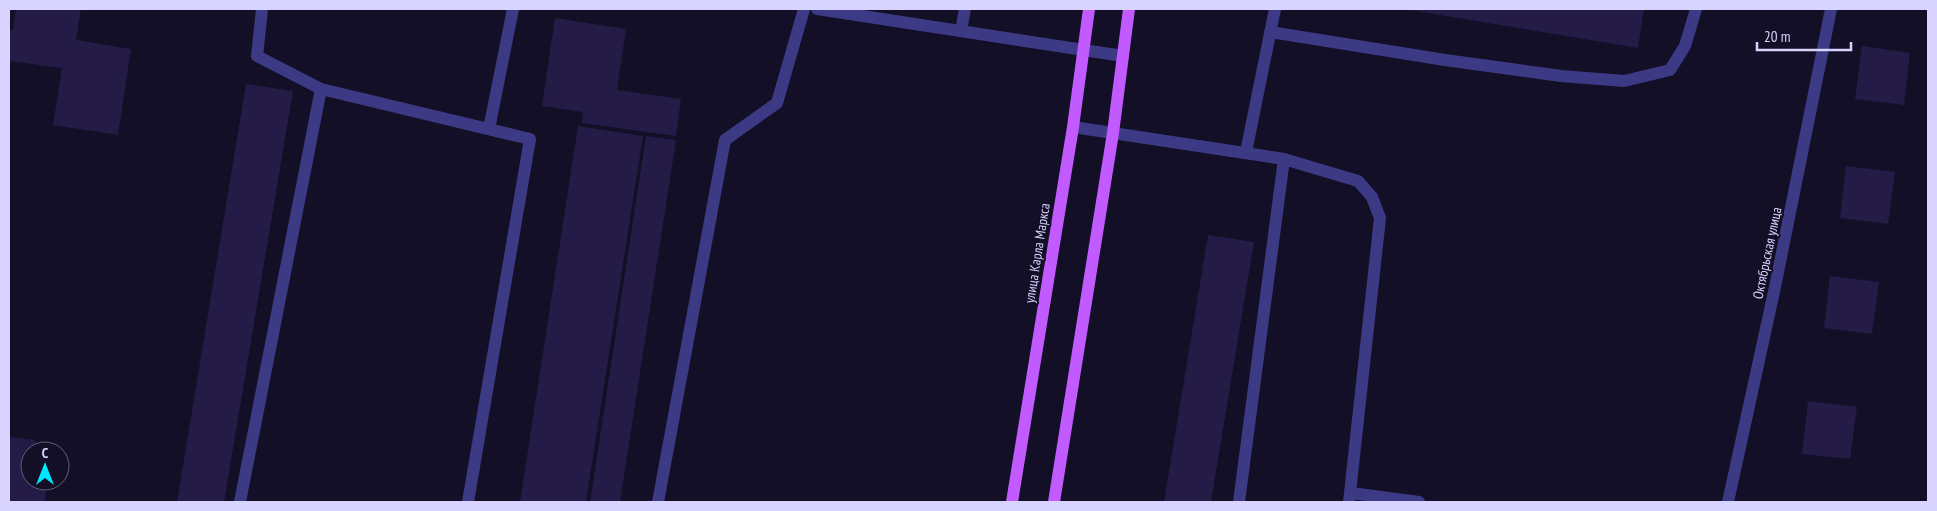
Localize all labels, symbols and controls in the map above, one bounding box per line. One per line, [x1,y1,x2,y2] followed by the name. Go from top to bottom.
[1757,20,1851,52] scale bar
[1764,27,1790,46] text: 20 m
[1020,202,1054,304] street label: улица Карла Маркса
[1748,205,1786,301] street label: Октябрьская улица
[20,441,70,491] north arrow
[42,444,49,462] text: С

